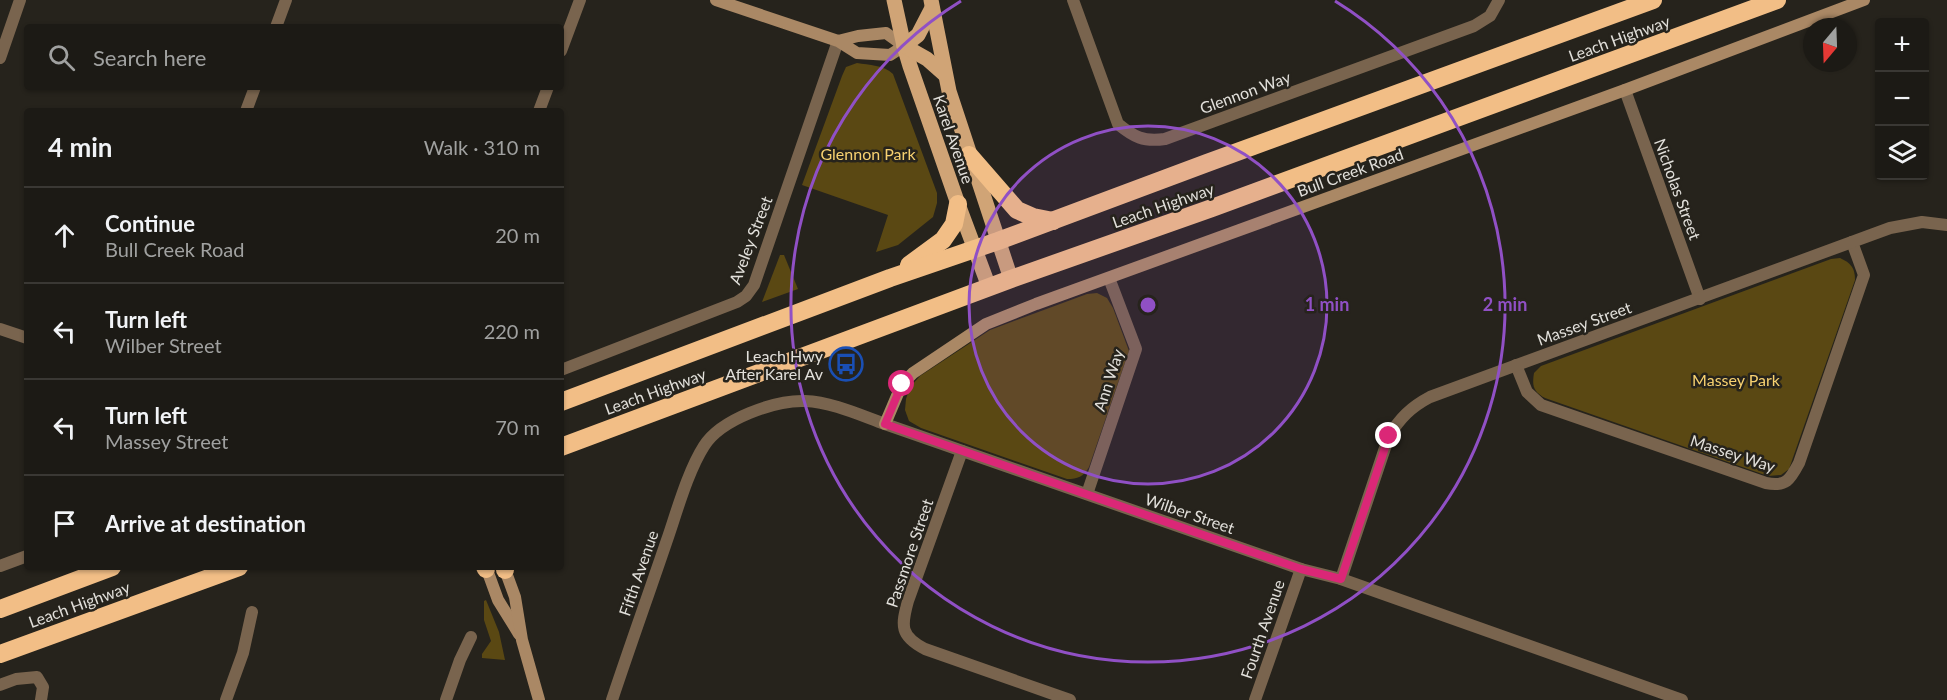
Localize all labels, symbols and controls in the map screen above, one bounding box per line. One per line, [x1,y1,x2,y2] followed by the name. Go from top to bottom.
[1566,11,1673,65] street label: Leach Highway
[1803,18,1857,72] north arrow
[1875,18,1929,180] map controls
[1875,18,1929,72] button: +
[24,24,564,90] search box
[45,41,78,74] icon: search
[93,44,206,71] text: Search here
[1197,67,1294,117] street label: Glennon Way
[1875,72,1929,126] button: −
[930,92,978,186] street label: Karel Avenue
[1875,126,1929,180] button: layers
[48,131,112,163] text: 4 min
[424,135,540,159] text: Walk · 310 m
[1651,136,1705,243] street label: Nicholas Street
[820,144,916,163] park label: Glennon Park
[1294,144,1406,200] street label: Bull Creek Road
[1110,178,1217,231] street label: Leach Highway
[725,193,776,287] street label: Aveley Street
[105,210,195,237] text: Continue
[48,219,81,252] icon: ahead
[495,223,540,247] text: 20 m
[105,237,244,261] text: Bull Creek Road
[1305,293,1349,315] text: 1 min
[1483,293,1527,315] text: 2 min
[1138,295,1158,315] centre of rings
[1534,297,1634,349] street label: Massey Street
[105,306,187,333] text: Turn left
[48,315,81,348] icon: left
[484,319,540,343] text: 220 m
[105,333,222,357] text: Wilber Street
[725,346,824,383] place label: Leach Hwy After Karel Av
[828,346,864,382] bus stop icon: Leach Hwy After Karel Av
[1089,346,1127,413] street label: Ann Way
[602,364,709,418] street label: Leach Highway
[888,370,914,396] route start
[1692,370,1781,389] park label: Massey Park
[105,402,187,429] text: Turn left
[48,411,81,444] icon: left
[495,415,540,439] text: 70 m
[1375,422,1401,448] route end
[105,429,228,453] text: Massey Street
[1688,430,1779,476] street label: Massey Way
[1143,489,1237,537] street label: Wilber Street
[882,496,937,610] street label: Passmore Street
[48,507,81,540] icon: arrive
[105,510,306,537] text: Arrive at destination
[614,528,662,618] street label: Fifth Avenue
[26,577,133,631] street label: Leach Highway
[1236,577,1288,681] street label: Fourth Avenue

